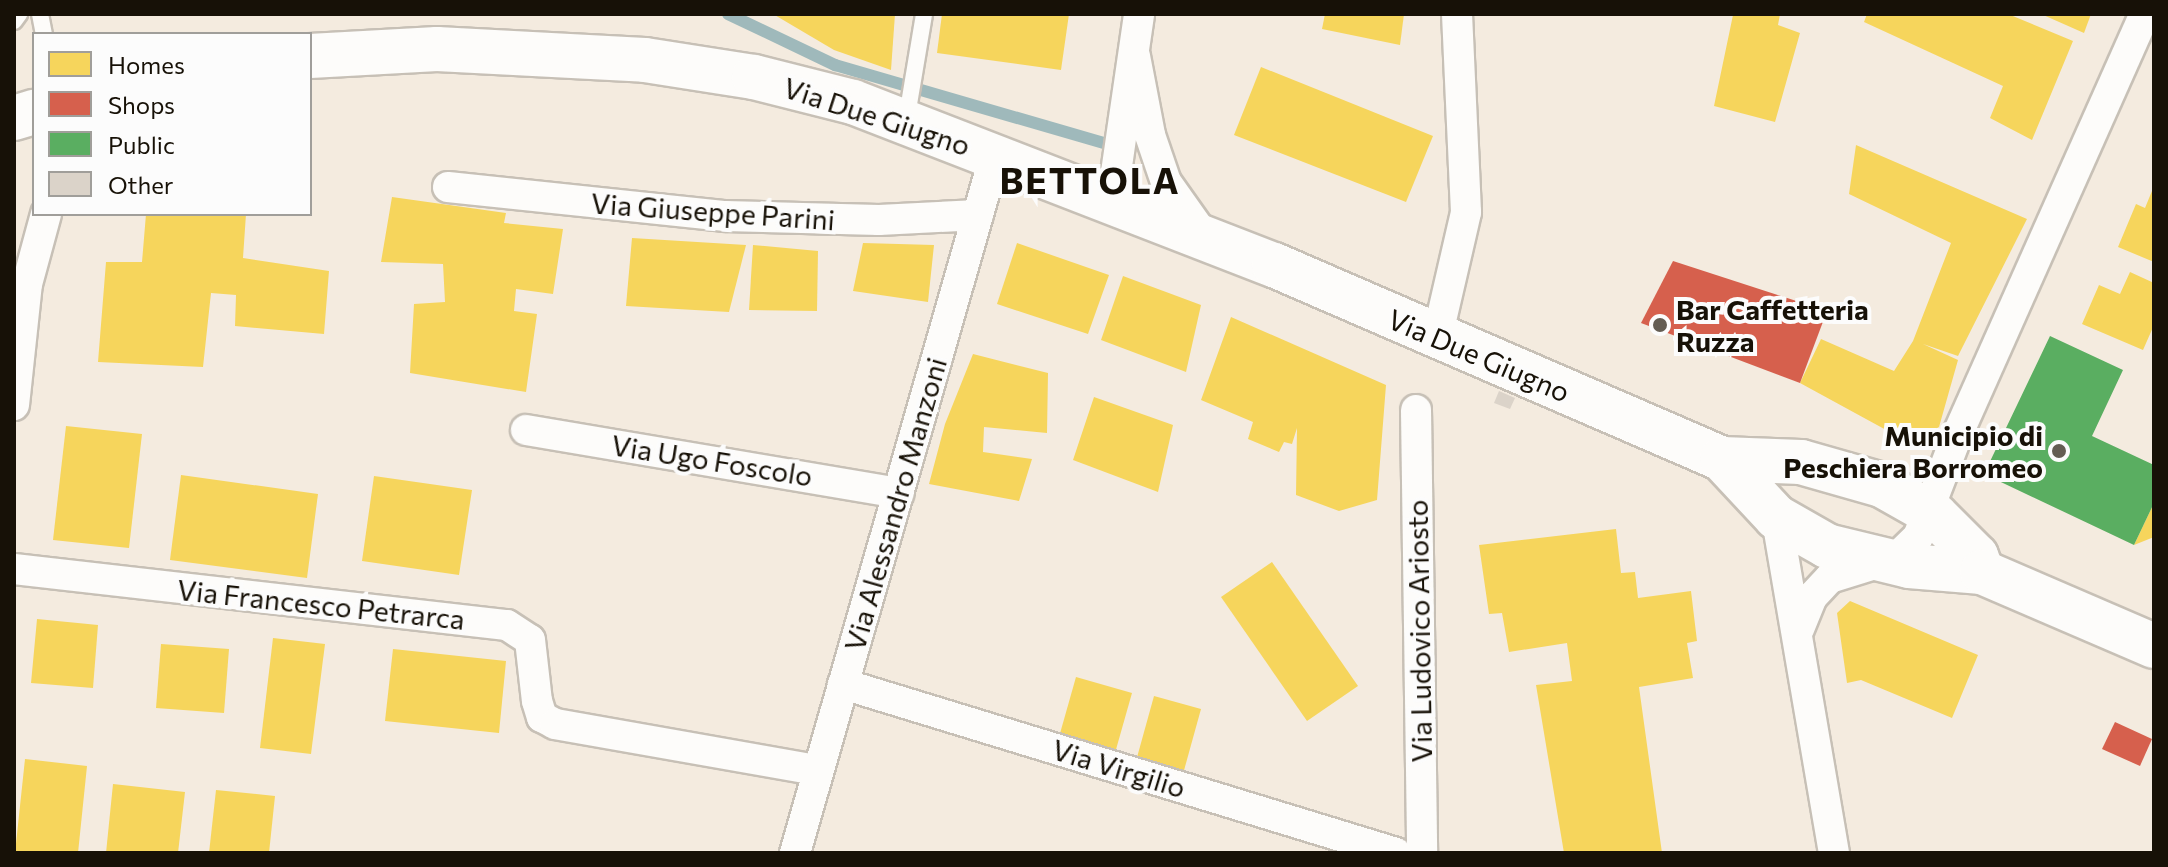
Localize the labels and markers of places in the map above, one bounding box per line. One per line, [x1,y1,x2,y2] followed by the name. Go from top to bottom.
[1676,292,1869,358] place label: Bar Caffetteria Ruzza
[1651,316,1669,334] marker: Bar Caffetteria Ruzza
[1783,418,2043,484] place label: Municipio di Peschiera Borromeo
[2050,442,2068,460] marker: Municipio di Peschiera Borromeo

